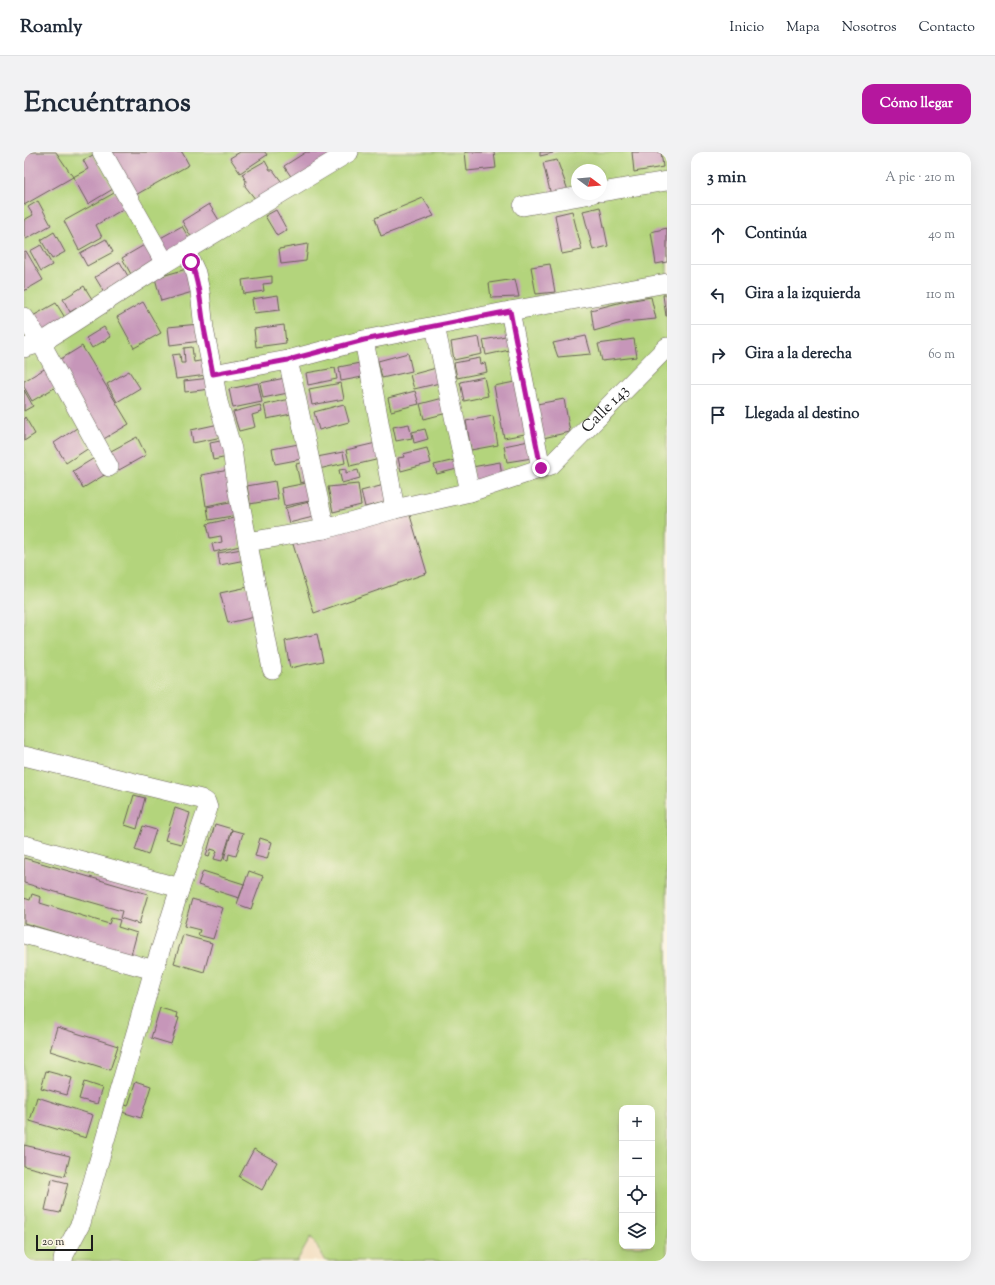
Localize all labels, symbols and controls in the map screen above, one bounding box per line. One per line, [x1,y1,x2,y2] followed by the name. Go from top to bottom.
[20,14,83,41] text: Roamly
[730,18,764,38] text: Inicio
[786,18,820,38] text: Mapa
[842,18,897,38] text: Nosotros
[919,18,975,38] text: Contacto
[24,84,191,124] text: Encuéntranos
[862,84,971,124] button: Cómo llegar
[571,164,607,200] north arrow
[707,166,746,190] text: 3 min
[885,169,955,187] text: A pie · 210 m
[707,224,729,246] icon: ahead
[745,224,807,245] text: Continúa
[928,226,955,244] text: 40 m
[182,253,200,271] route start
[707,284,729,306] icon: left
[745,284,861,305] text: Gira a la izquierda
[926,286,955,304] text: 110 m
[707,344,729,366] icon: right
[745,344,852,365] text: Gira a la derecha
[928,346,955,364] text: 60 m
[576,380,635,439] street label: Calle 143
[707,404,729,426] icon: arrive
[745,404,860,425] text: Llegada al destino
[532,459,550,477] route end
[619,1105,655,1249] map controls
[619,1105,655,1141] button: +
[619,1141,655,1177] button: −
[619,1177,655,1213] button: locate
[619,1213,655,1249] button: layers
[36,1233,93,1252] scale bar
[42,1234,64,1250] text: 20 m

